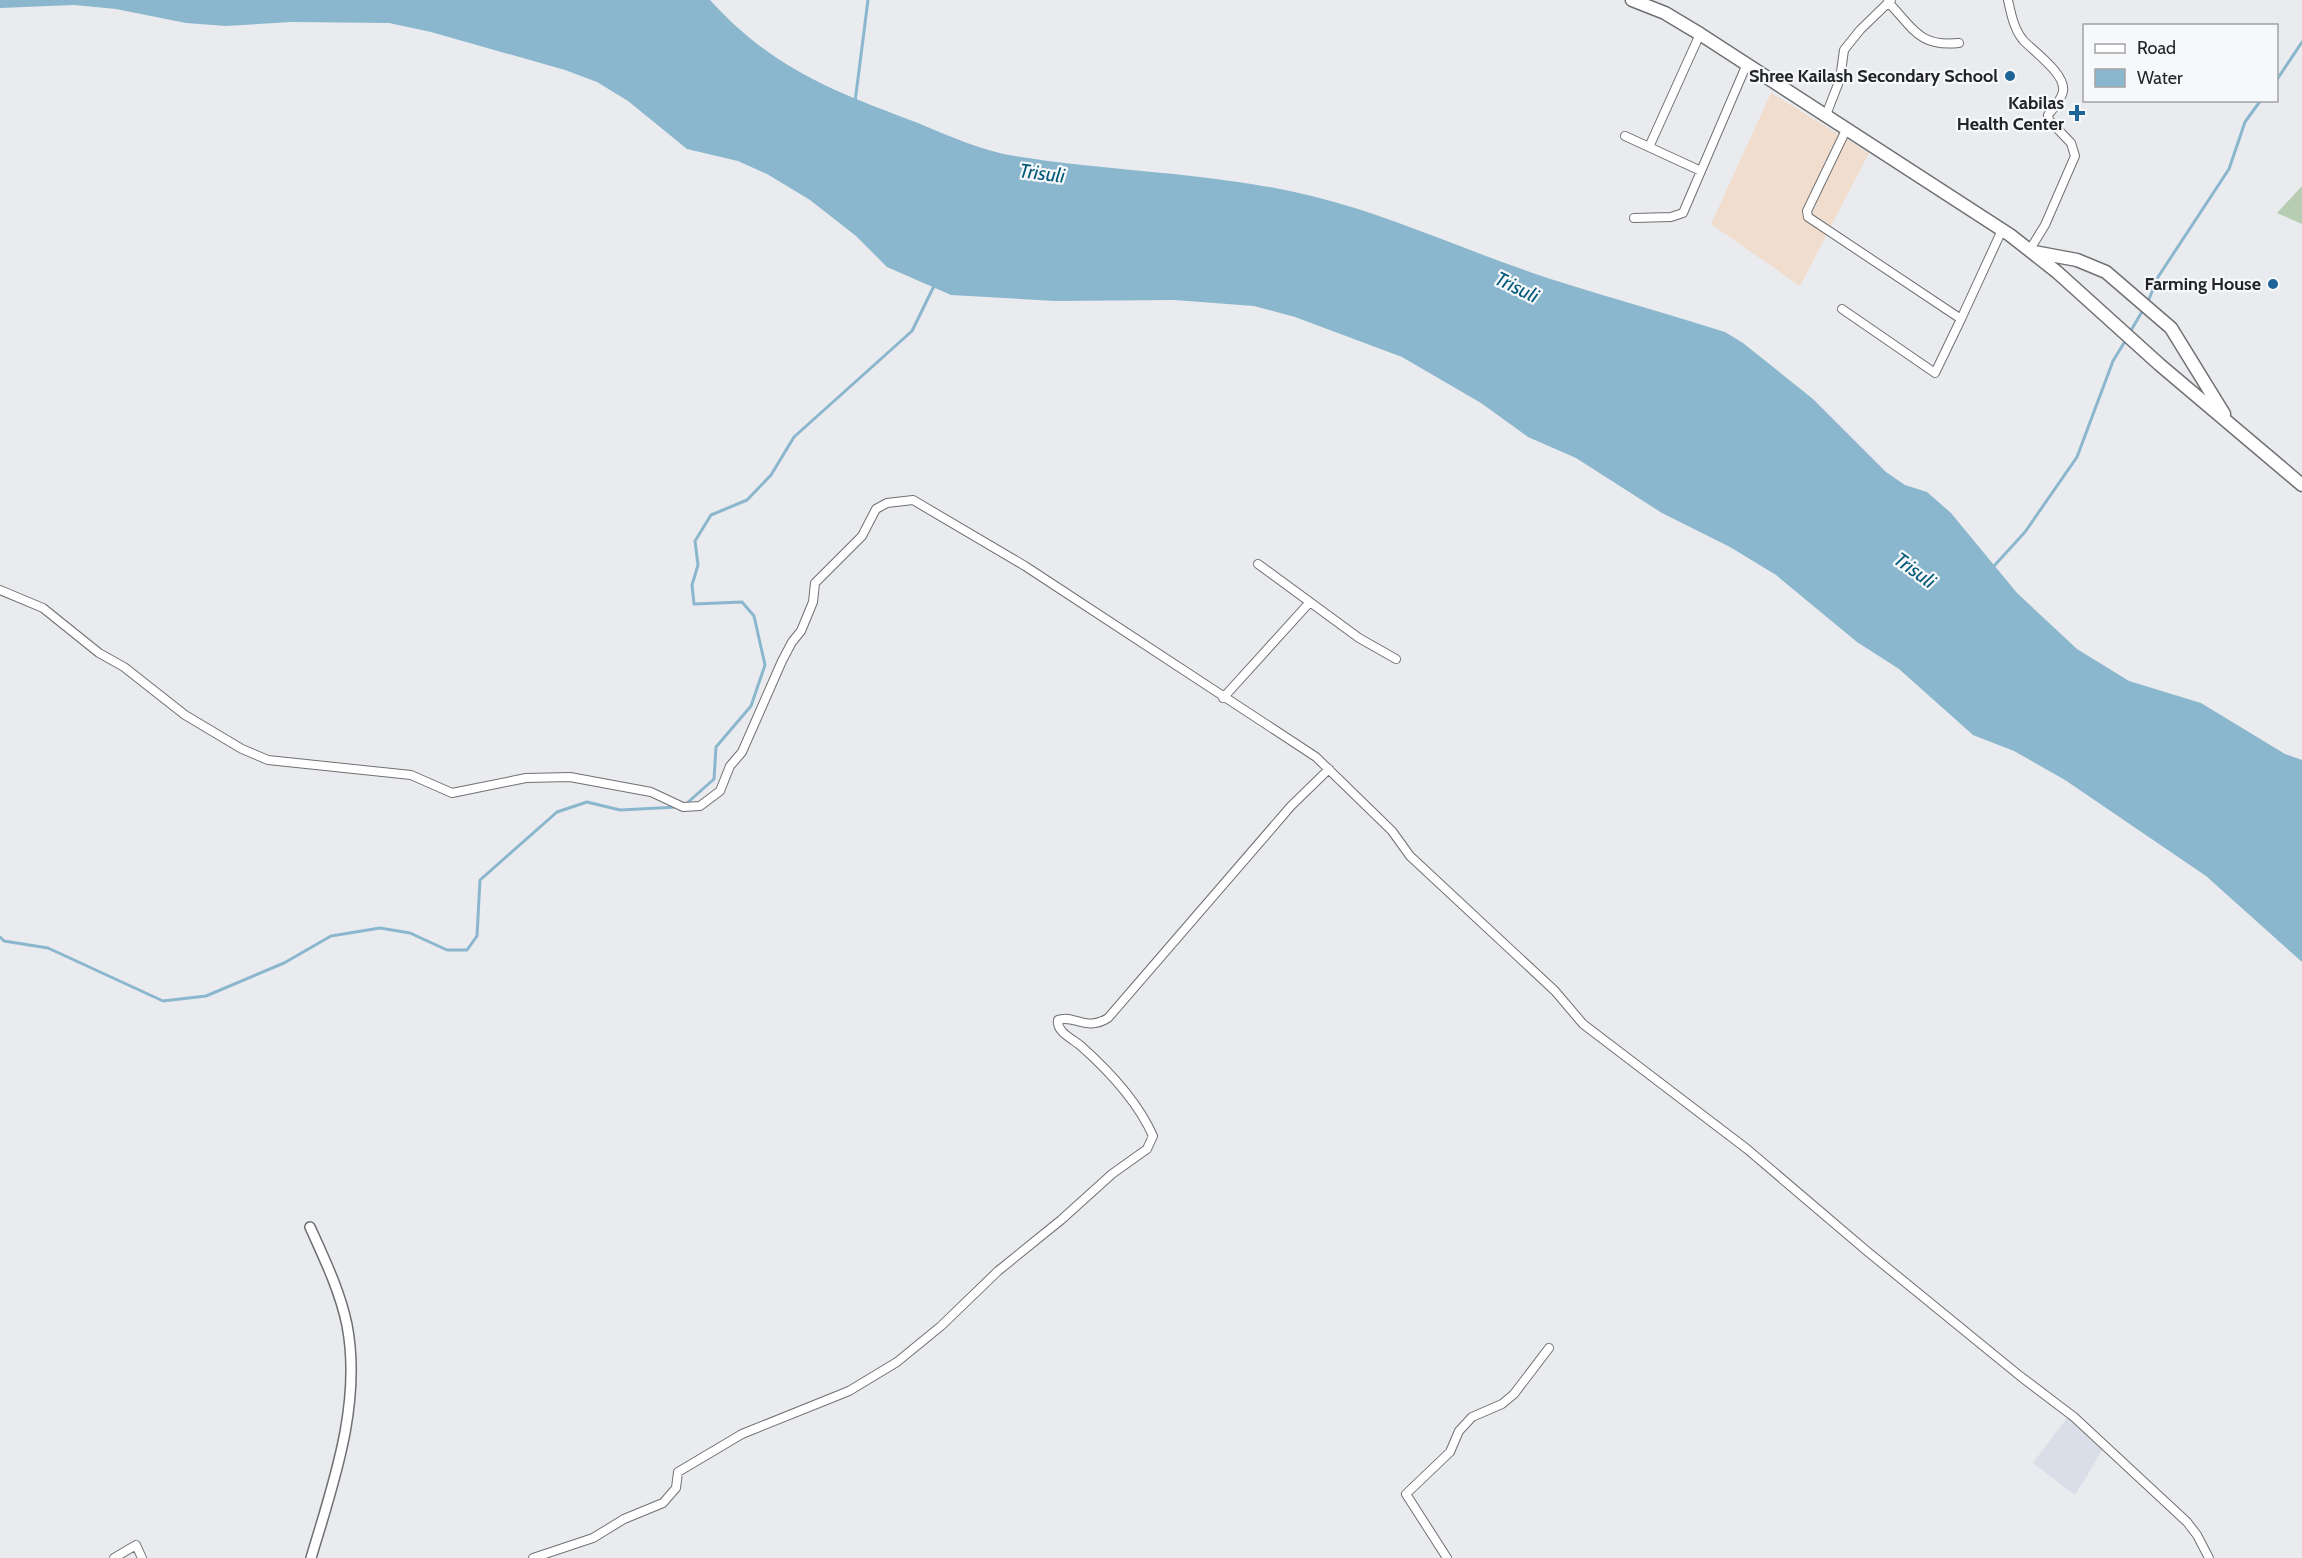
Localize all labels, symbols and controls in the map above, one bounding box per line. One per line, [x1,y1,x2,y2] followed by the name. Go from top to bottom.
[2083,24,2278,102] legend
[2137,37,2176,59] text: Road
[1749,65,1998,87] place label: Shree Kailash Secondary School
[2137,67,2183,89] text: Water
[2003,69,2017,83] marker: Shree Kailash Secondary School
[1957,92,2064,135] place label: Kabilas Health Center
[2068,104,2086,122] marker: Kabilas Health Center
[1018,158,1067,188] water label: Trisuli
[1491,266,1544,308] water label: Trisuli
[2144,273,2261,295] place label: Farming House
[2266,277,2280,291] marker: Farming House
[1889,547,1941,594] water label: Trisuli

